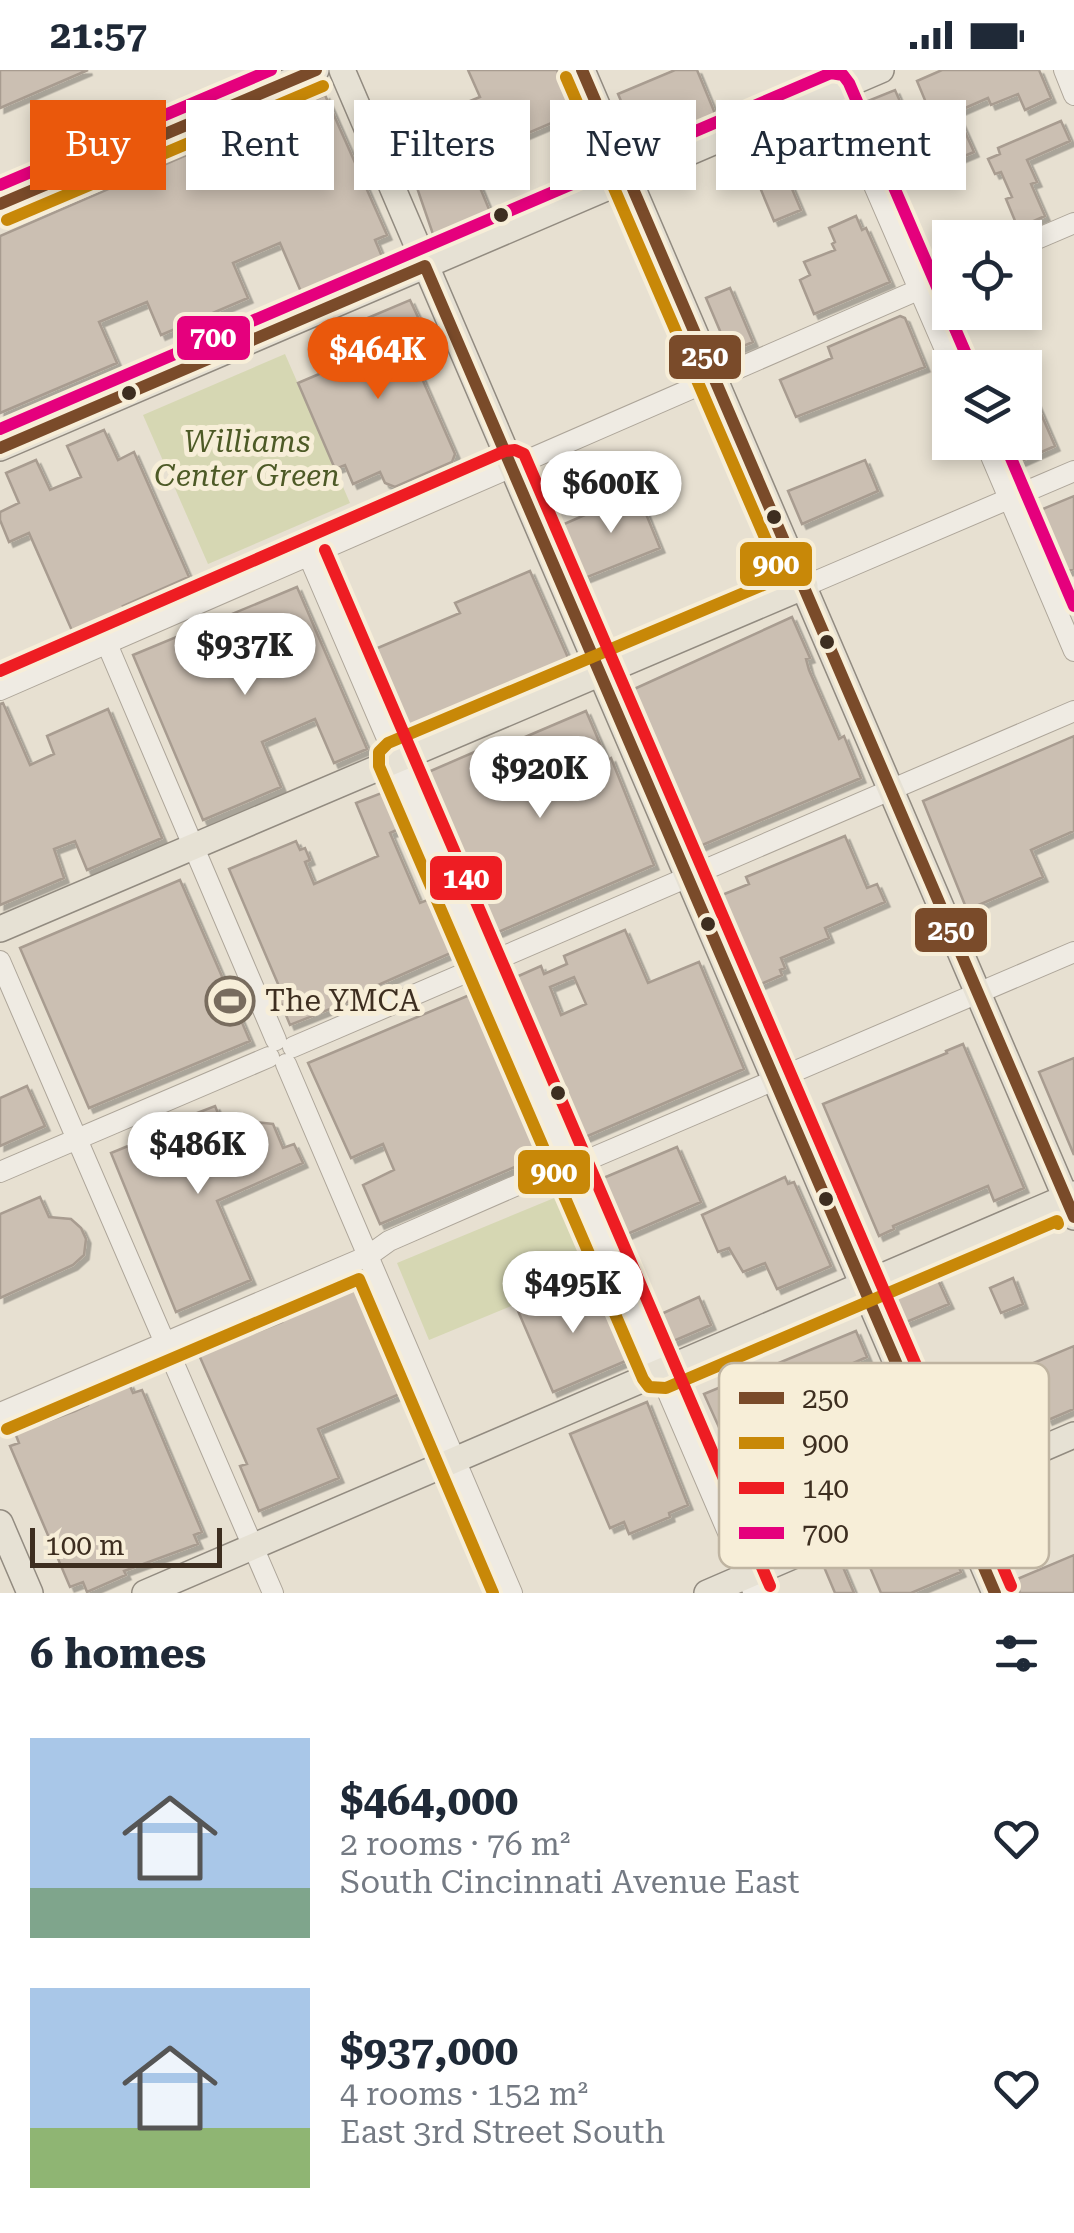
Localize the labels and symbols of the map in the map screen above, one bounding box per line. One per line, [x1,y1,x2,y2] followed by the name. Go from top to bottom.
[491,205,511,225] unlabelled marker
[175,314,252,362] line badge: 700
[308,317,448,402] pin: $464K
[189,321,237,354] text: 700
[667,333,743,381] line badge: 250
[681,340,729,373] text: 250
[119,383,139,403] unlabelled marker
[154,424,340,493] park label: Williams Center Green
[541,451,681,536] pin: $600K
[764,507,784,527] unlabelled marker
[738,540,814,588] line badge: 900
[752,548,800,581] text: 900
[175,613,315,698] pin: $937K
[817,632,837,652] unlabelled marker
[470,736,610,821] pin: $920K
[428,854,504,902] line badge: 140
[442,862,490,895] text: 140
[913,906,989,954] line badge: 250
[698,914,718,934] unlabelled marker
[927,914,975,947] text: 250
[204,975,256,1027] sports icon: The YMCA
[265,983,420,1018] place label: The YMCA
[548,1083,568,1103] unlabelled marker
[128,1112,268,1197] pin: $486K
[516,1148,592,1196] line badge: 900
[530,1156,578,1189] text: 900
[816,1189,836,1209] unlabelled marker
[503,1251,643,1336] pin: $495K
[719,1363,1049,1568] legend
[802,1382,849,1415] text: 250
[802,1427,849,1460] text: 900
[802,1472,849,1505] text: 140
[802,1517,849,1550] text: 700
[30,1523,222,1568] scale bar

